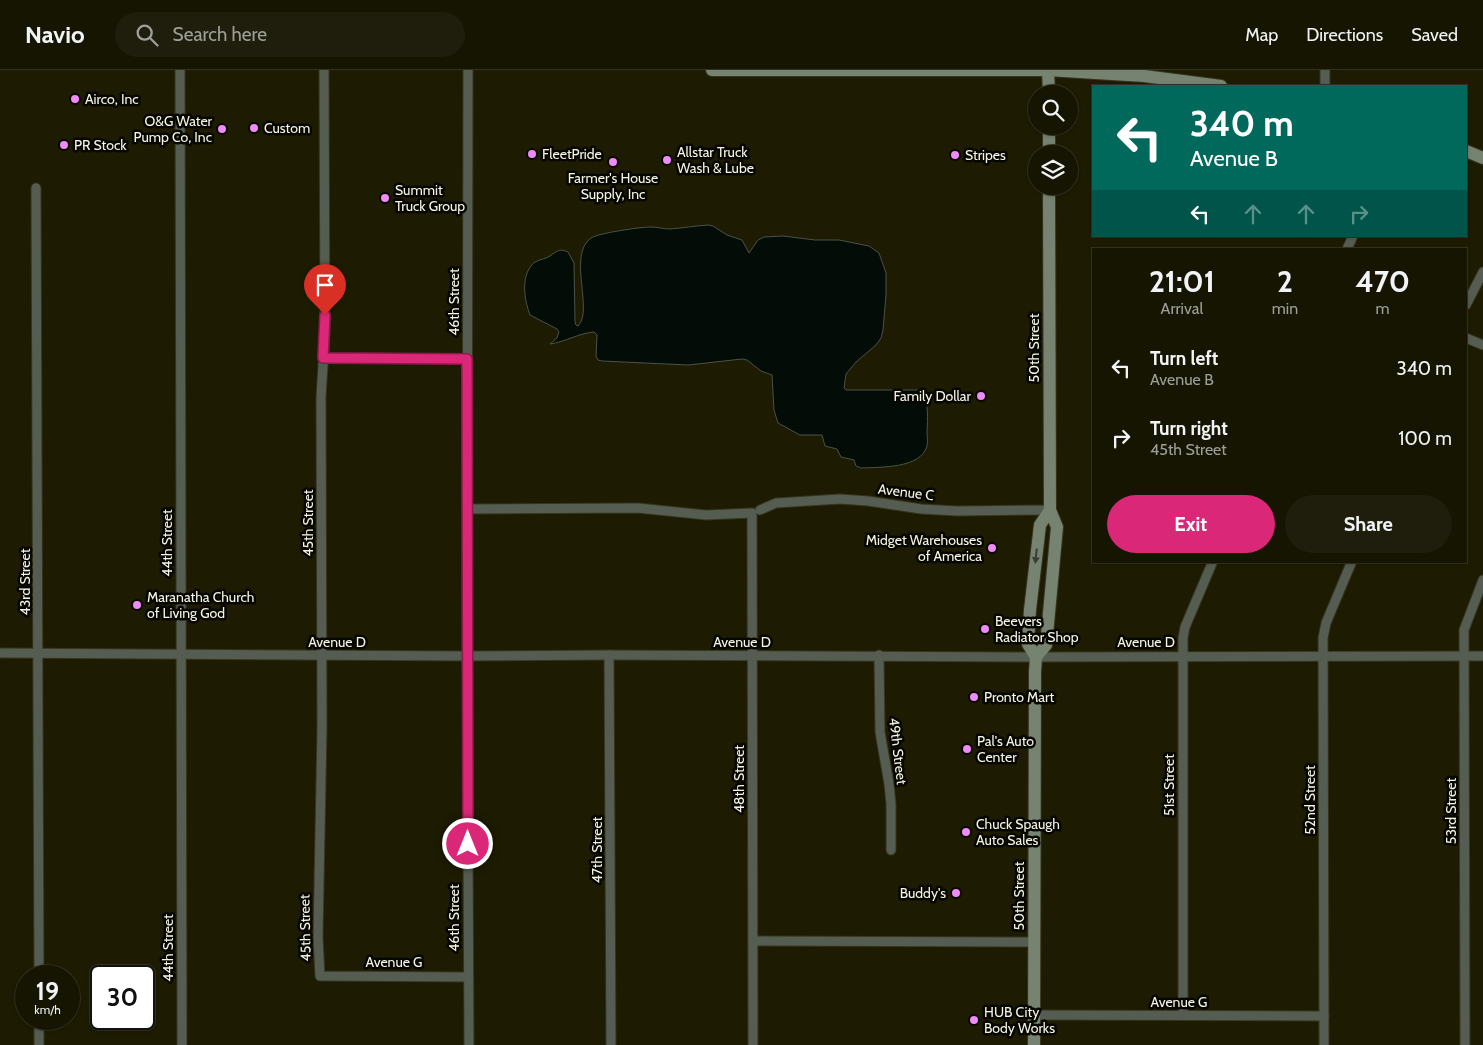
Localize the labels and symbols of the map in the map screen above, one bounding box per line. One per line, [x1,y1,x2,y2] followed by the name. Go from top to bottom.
[85,90,139,108] place label: Airco, Inc
[69,93,81,105] marker: Airco, Inc
[134,112,213,146] place label: O&G Water Pump Co, Inc
[264,119,310,137] place label: Custom
[248,122,260,134] marker: Custom
[216,123,228,135] marker: O&G Water Pump Co, Inc
[74,136,127,154] place label: PR Stock
[58,139,70,151] marker: PR Stock
[677,143,754,177] place label: Allstar Truck Wash & Lube
[542,145,602,163] place label: FleetPride
[965,146,1006,164] place label: Stripes
[526,148,538,160] marker: FleetPride
[949,149,961,161] marker: Stripes
[661,154,673,166] marker: Allstar Truck Wash & Lube
[607,156,619,168] marker: Farmer's House Supply, Inc
[568,169,658,203] place label: Farmer's House Supply, Inc
[395,181,465,215] place label: Summit Truck Group
[379,192,391,204] marker: Summit Truck Group
[304,264,346,315] pin
[445,268,463,336] street label: 46th Street
[1025,313,1043,382] street label: 50th Street
[894,387,972,405] place label: Family Dollar
[975,390,987,402] marker: Family Dollar
[877,480,935,504] street label: Avenue C
[299,489,317,557] street label: 45th Street
[158,509,176,577] street label: 44th Street
[866,531,982,565] place label: Midget Warehouses of America
[986,542,998,554] marker: Midget Warehouses of America
[16,548,34,615] street label: 43rd Street
[1032,548,1040,564] one-way arrow
[147,588,254,622] place label: Maranatha Church of Living God
[131,599,143,611] marker: Maranatha Church of Living God
[995,612,1079,646] place label: Beevers Radiator Shop
[979,623,991,635] marker: Beevers Radiator Shop
[308,633,366,651] street label: Avenue D
[713,633,771,651] street label: Avenue D
[1117,633,1175,651] street label: Avenue D
[984,688,1054,706] place label: Pronto Mart
[968,691,980,703] marker: Pronto Mart
[885,716,911,786] street label: 49th Street
[977,732,1034,766] place label: Pal's Auto Center
[961,743,973,755] marker: Pal's Auto Center
[730,745,748,813] street label: 48th Street
[1160,754,1178,816] street label: 51st Street
[1301,765,1319,835] street label: 52nd Street
[1442,778,1460,844] street label: 53rd Street
[976,815,1060,849] place label: Chuck Spaugh Auto Sales
[588,816,606,883] street label: 47th Street
[441,817,493,869] position arrow
[960,826,972,838] marker: Chuck Spaugh Auto Sales
[1010,861,1028,930] street label: 50th Street
[445,884,463,952] street label: 46th Street
[900,884,946,902] place label: Buddy's
[950,887,962,899] marker: Buddy's
[295,894,315,962] street label: 45th Street
[159,914,177,982] street label: 44th Street
[366,953,422,971] street label: Avenue G
[90,965,155,1030] speed limit sign: 30
[1151,993,1207,1011] street label: Avenue G
[984,1003,1055,1037] place label: HUB City Body Works
[968,1014,980,1026] marker: HUB City Body Works

